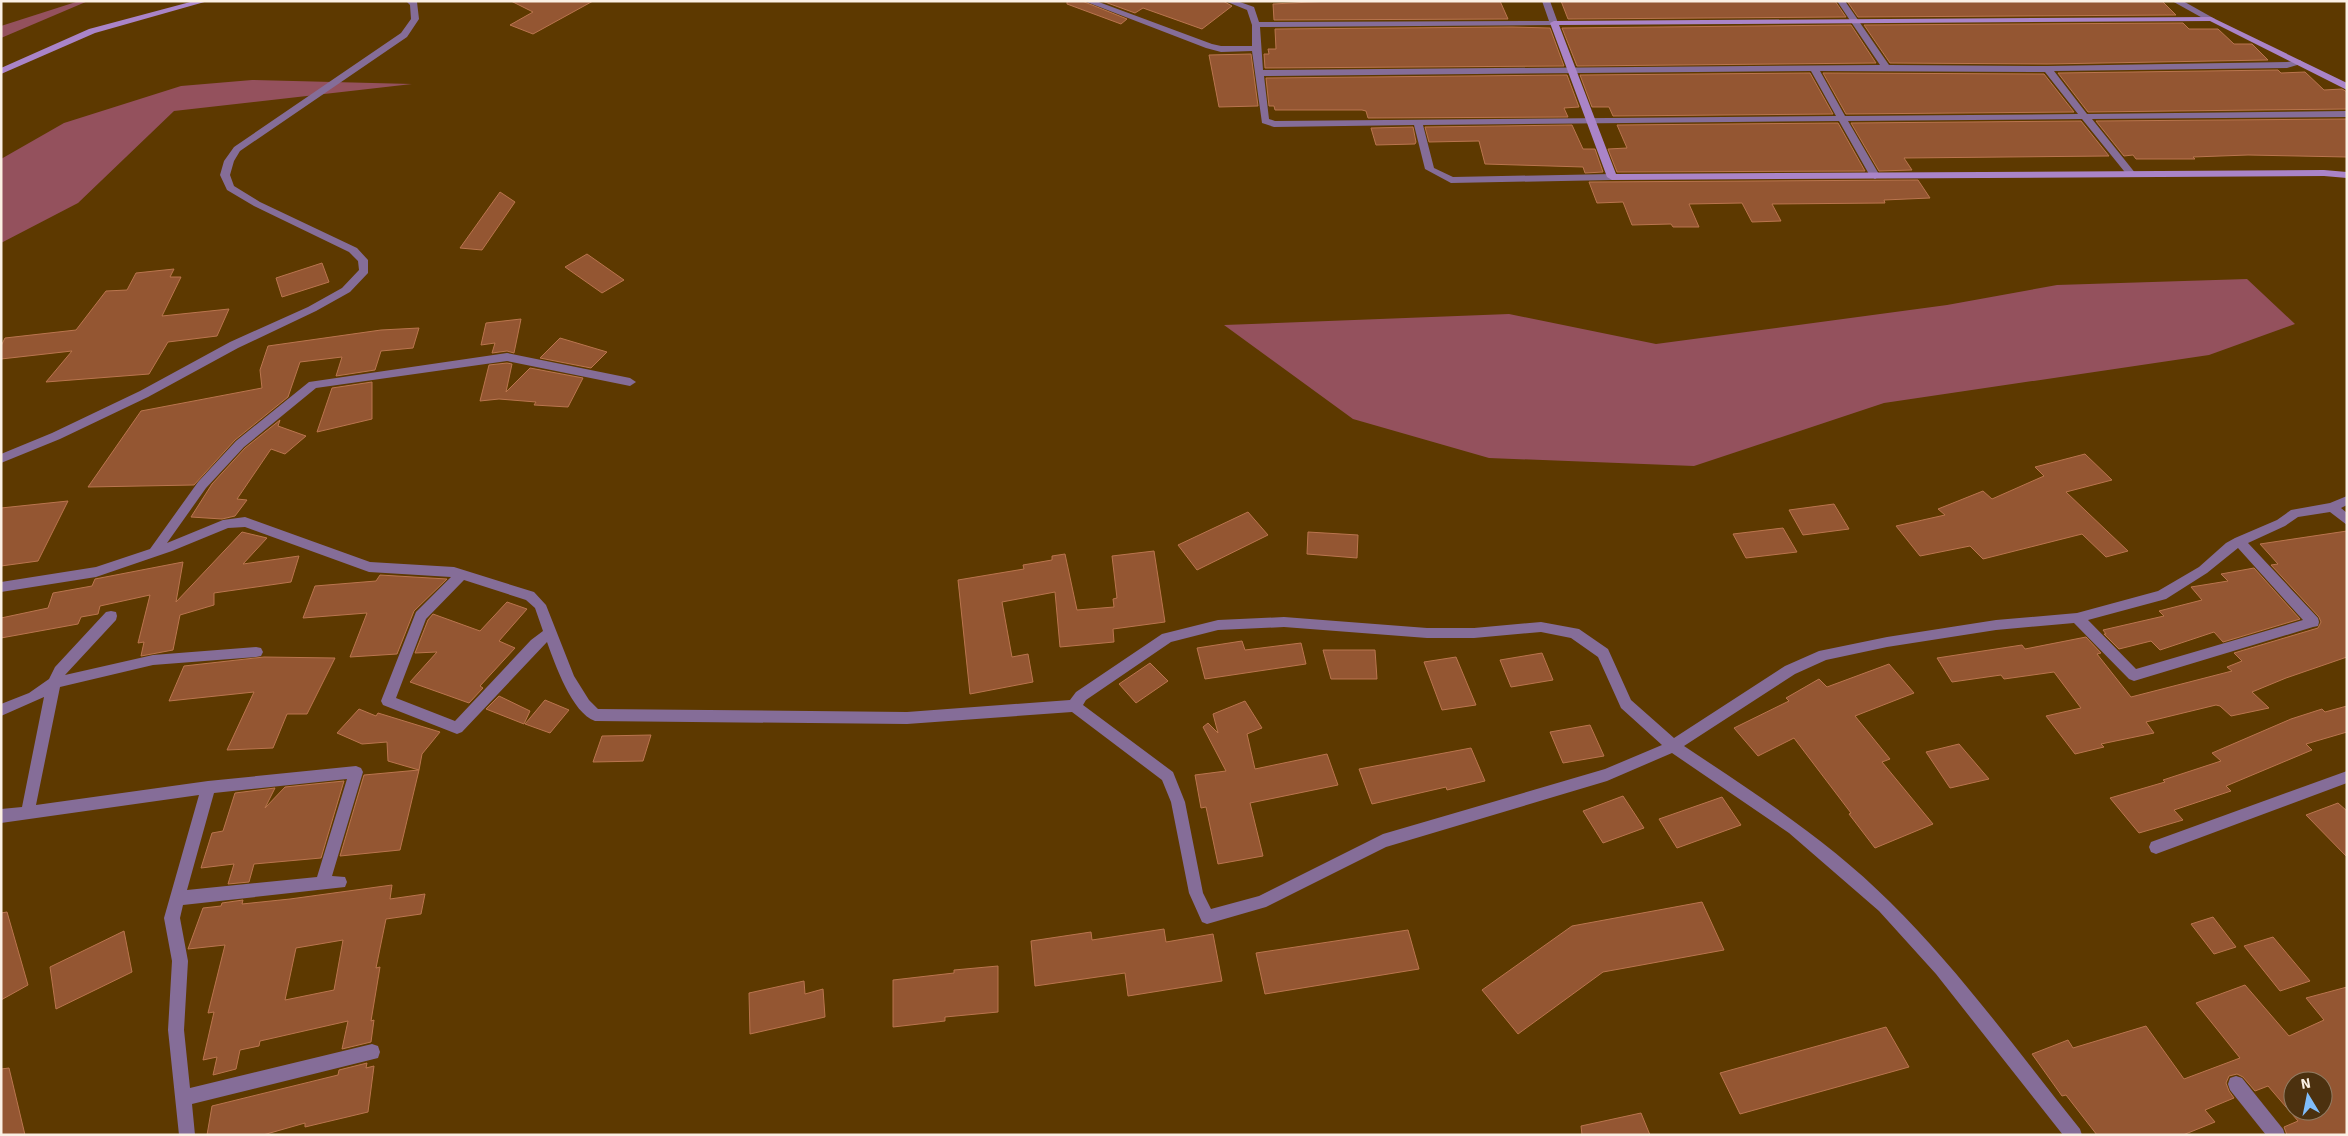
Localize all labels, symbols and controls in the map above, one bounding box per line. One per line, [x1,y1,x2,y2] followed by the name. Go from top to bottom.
[2283,1071,2333,1121] north arrow
[2300,1074,2312,1093] text: N

